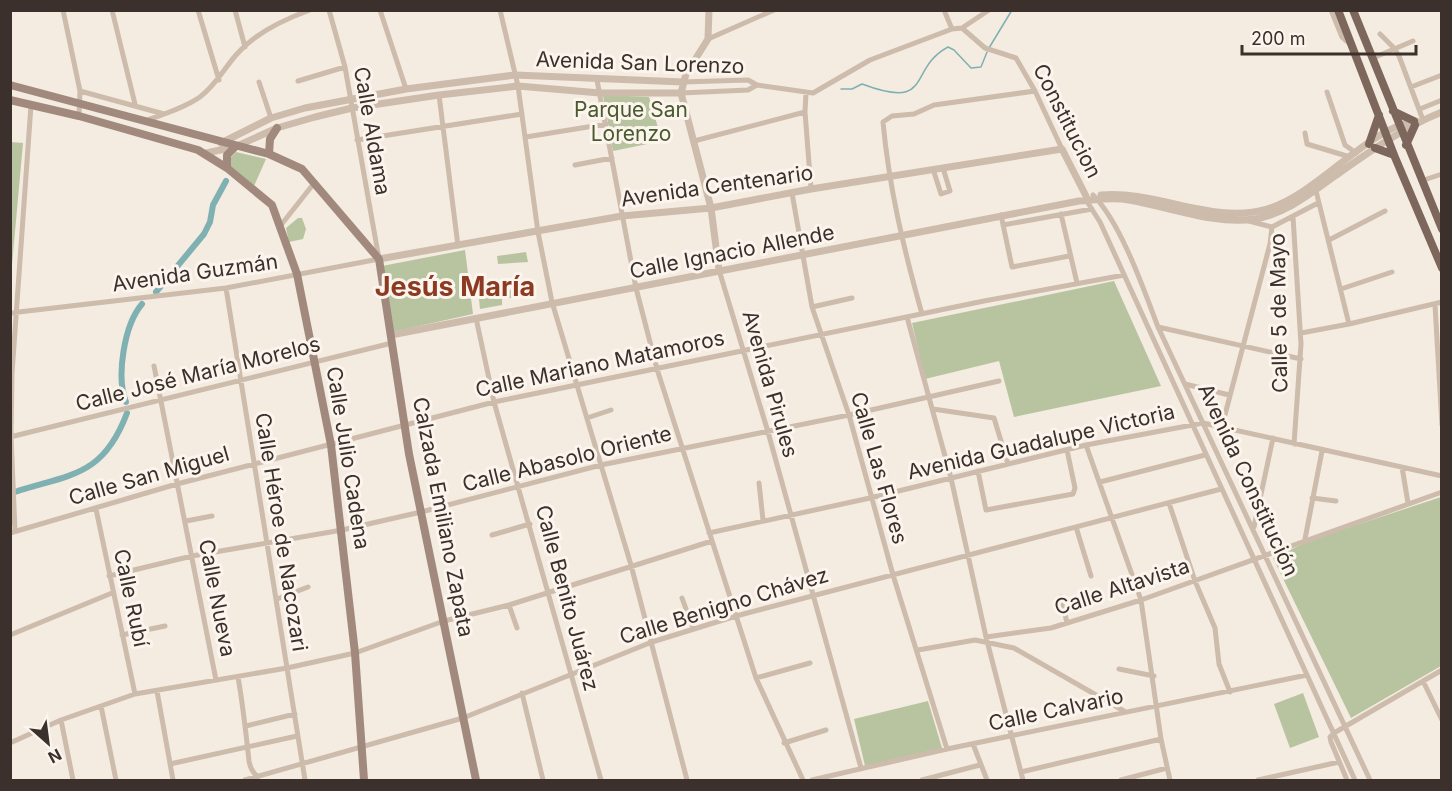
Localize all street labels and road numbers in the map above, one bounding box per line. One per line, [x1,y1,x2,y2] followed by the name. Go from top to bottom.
[535,46,745,79] street label: Avenida San Lorenzo
[1028,60,1107,182] street label: Constitucion
[349,65,396,197] street label: Calle Aldama
[619,160,815,211] street label: Avenida Centenario
[627,219,836,284] street label: Calle Ignacio Allende
[1265,233,1292,393] street label: Calle 5 de Mayo
[110,249,279,297] street label: Avenida Guzmán
[738,307,803,460] street label: Avenida Pirules
[473,325,727,402] street label: Calle Mariano Matamoros
[73,331,323,416] street label: Calle José María Morelos
[322,365,375,551] street label: Calle Julio Cadena
[1193,380,1304,580] street label: Avenida Constitución
[846,389,913,547] street label: Calle Las Flores
[408,395,479,639] street label: Calzada Emiliano Zapata
[905,399,1177,484] street label: Avenida Guadalupe Victoria
[250,411,313,653] street label: Calle Héroe de Nacozari
[460,420,674,497] street label: Calle Abasolo Oriente
[66,441,232,510] street label: Calle San Miguel
[531,502,604,694] street label: Calle Benito Juárez
[194,537,241,659] street label: Calle Nueva
[109,547,154,650] street label: Calle Rubí
[1051,553,1193,620] street label: Calle Altavista
[616,562,831,649] street label: Calle Benigno Chávez
[986,683,1126,736] street label: Calle Calvario

